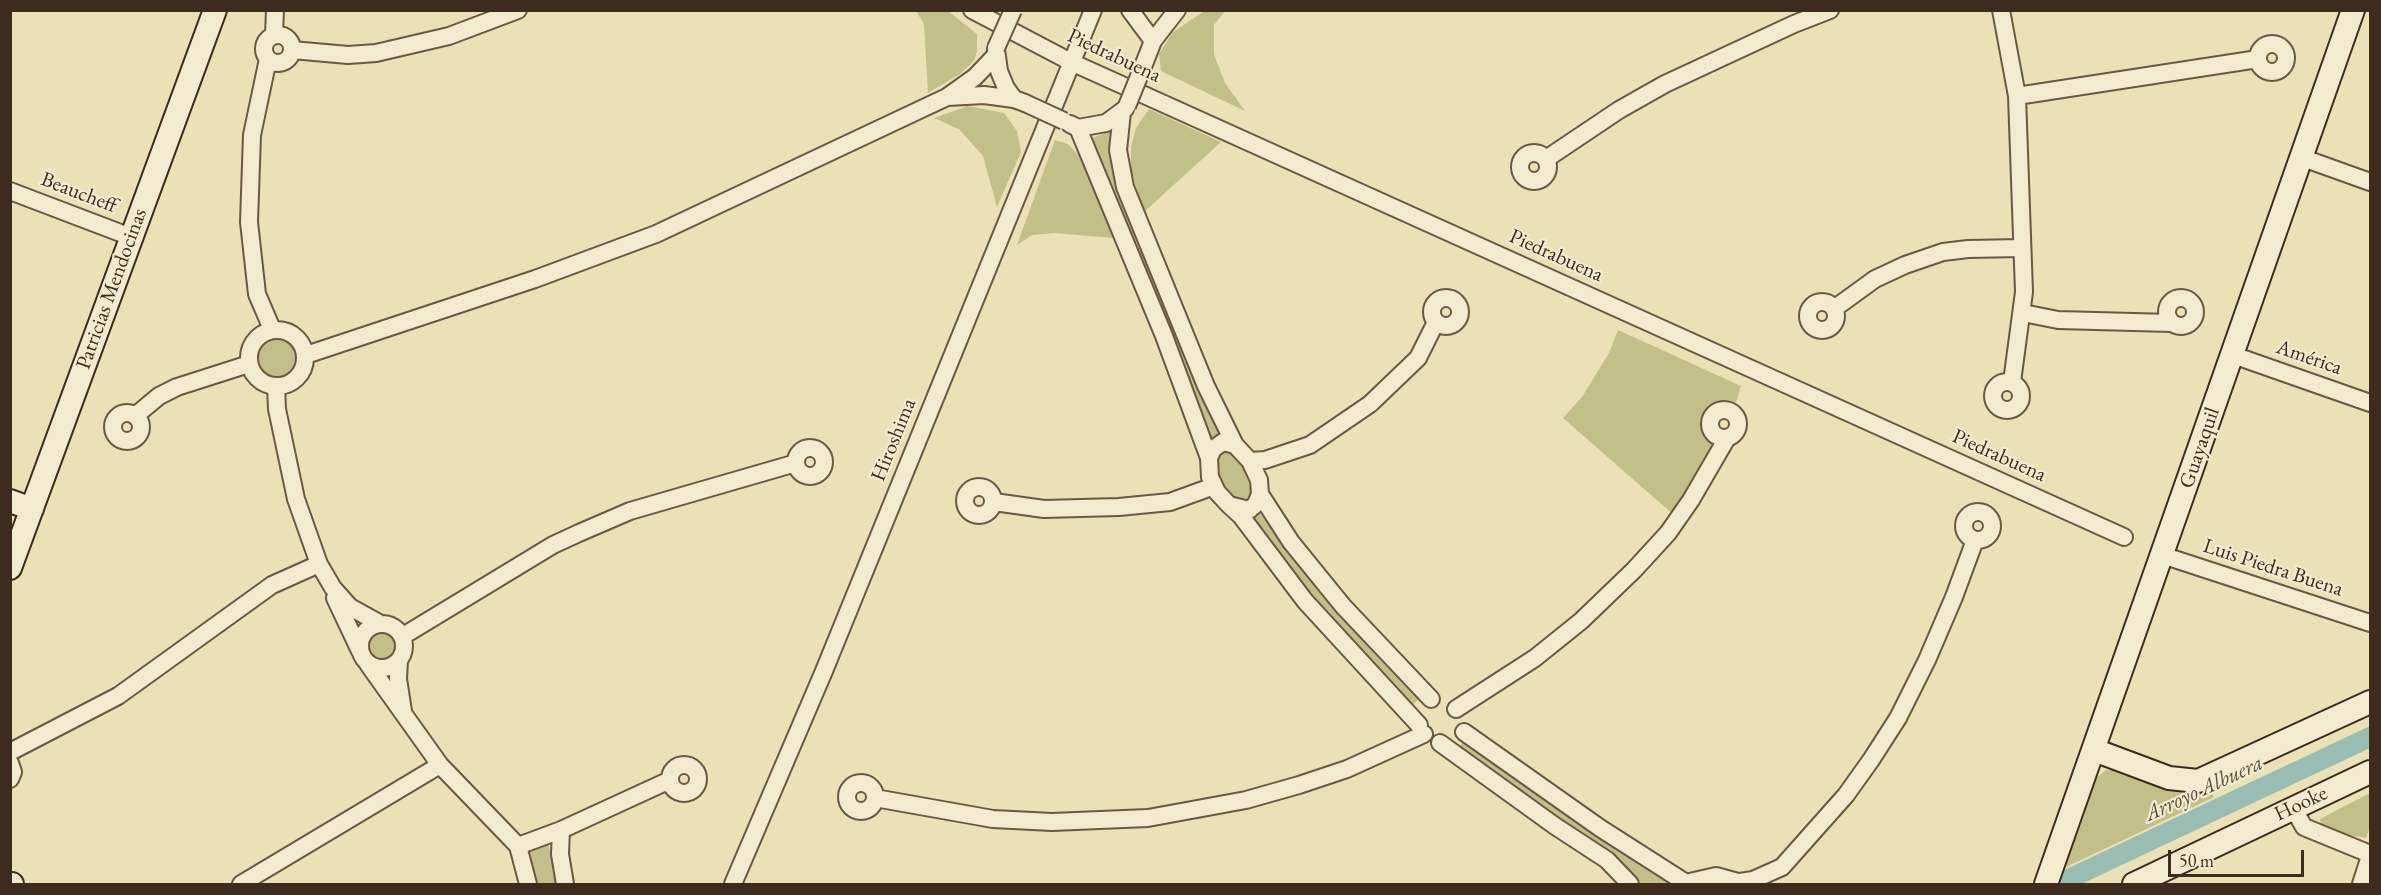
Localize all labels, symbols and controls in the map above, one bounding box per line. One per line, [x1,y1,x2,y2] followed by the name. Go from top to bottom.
[1063,23,1165,89] street label: Piedrabuena
[37,167,121,219] street label: Beaucheff
[71,205,153,373] street label: Patricias Mendocinas
[1505,224,1607,288] street label: Piedrabuena
[2273,335,2345,381] street label: América
[866,395,922,485] street label: Hiroshima
[2174,404,2226,492] street label: Guayaquil
[1948,424,2050,488] street label: Piedrabuena
[2200,534,2346,602] street label: Luis Piedra Buena
[2141,750,2267,828] water label: Arroyo Albuera
[2271,781,2331,827] street label: Hooke
[2171,838,2308,876] scale bar
[2179,849,2214,872] text: 50 m

